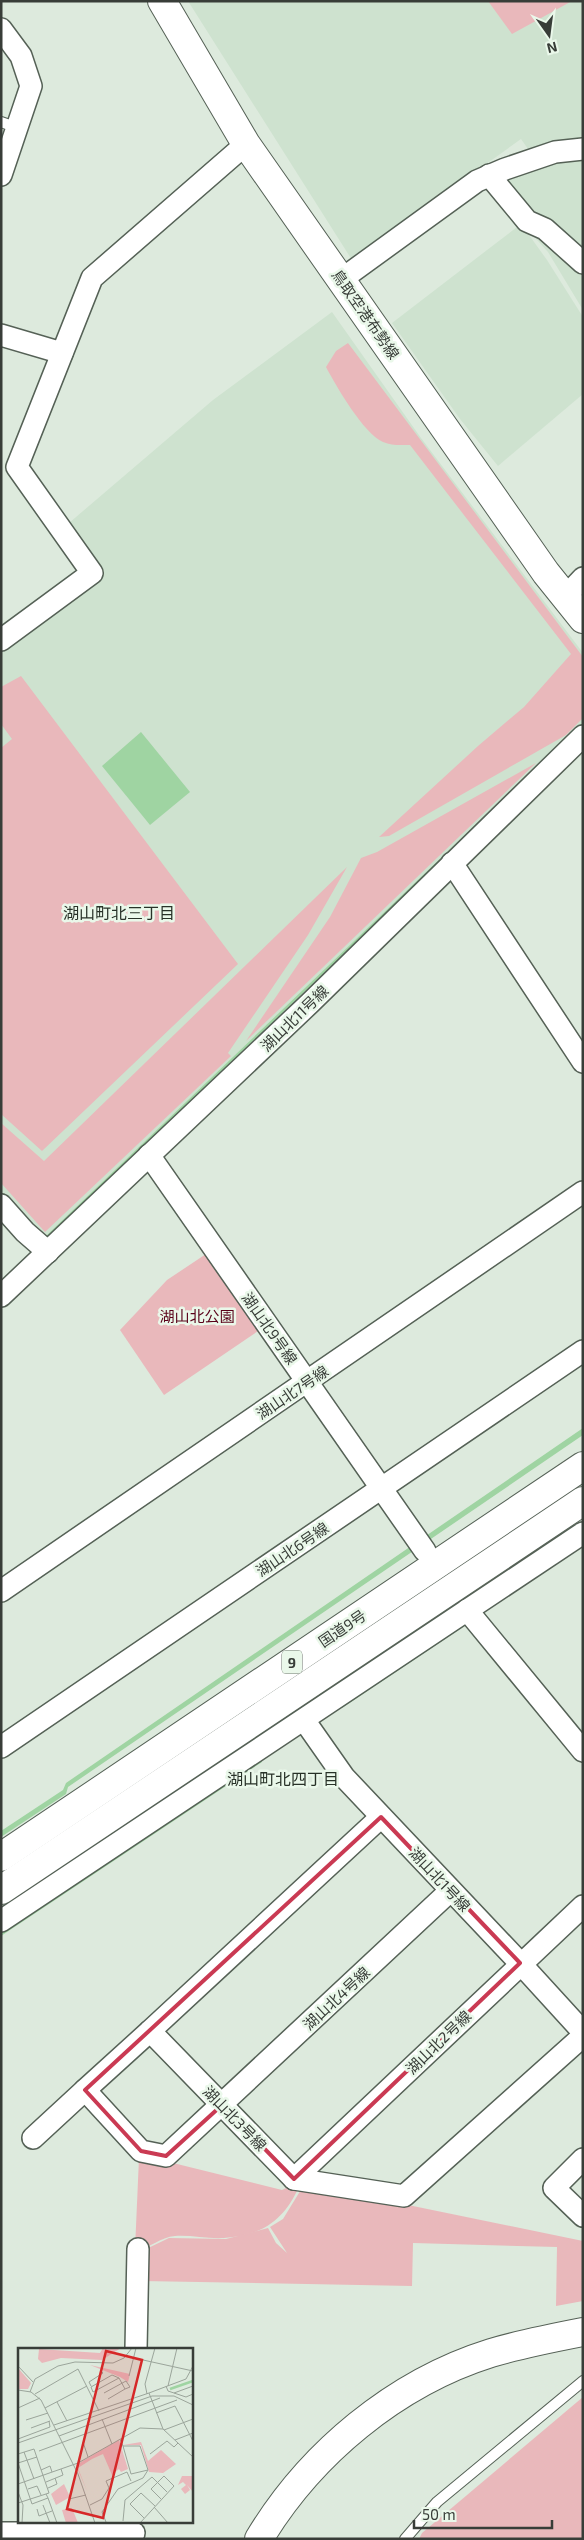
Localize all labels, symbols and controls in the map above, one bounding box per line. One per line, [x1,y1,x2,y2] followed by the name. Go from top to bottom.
[524,10,574,60] north arrow
[545,39,559,58] text: N
[329,266,403,362] street label: 鳥取空港布勢線
[63,903,175,922] district label: 湖山町北三丁目
[256,981,332,1055] street label: 湖山北11号線
[239,1289,301,1367] street label: 湖山北9号線
[159,1307,235,1325] park label: 湖山北公園
[253,1361,331,1423] street label: 湖山北7号線
[252,1518,332,1580] street label: 湖山北6号線
[315,1606,369,1650] street label: 国道9号
[282,1650,302,1674] road number: 9
[227,1769,339,1788] district label: 湖山町北四丁目
[406,1843,474,1915] street label: 湖山北1号線
[299,1963,373,2033] street label: 湖山北4号線
[402,2007,474,2077] street label: 湖山北2号線
[200,2082,270,2154] street label: 湖山北3号線
[18,2348,192,2522] inset map
[414,2498,552,2530] scale bar
[422,2505,456,2523] text: 50 m

